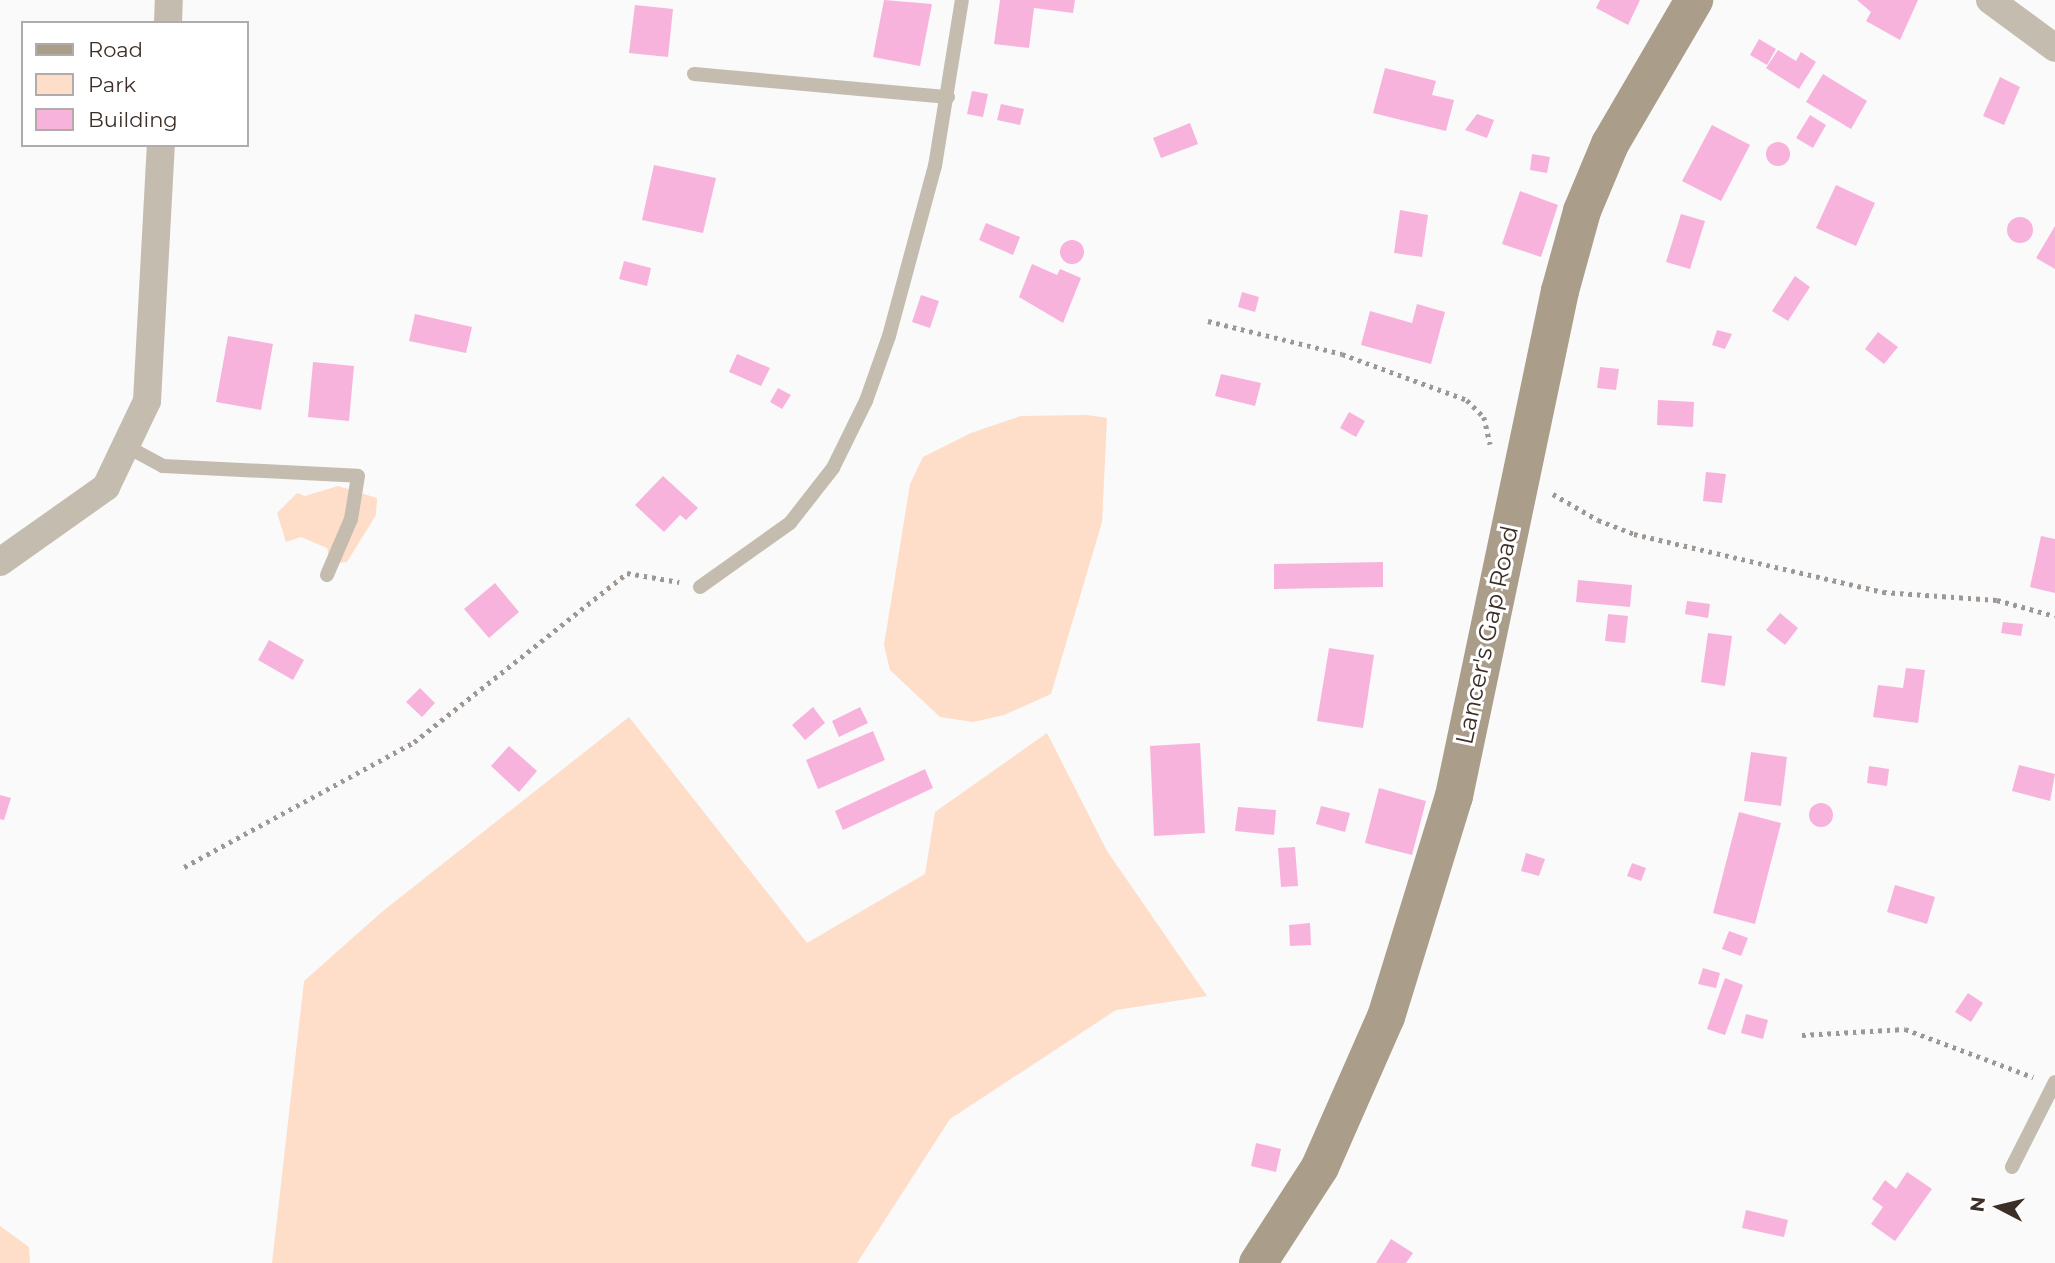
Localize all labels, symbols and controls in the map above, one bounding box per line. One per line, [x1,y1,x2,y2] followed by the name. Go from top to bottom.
[21,21,248,147] legend
[88,37,143,62] text: Road
[88,72,136,97] text: Park
[88,107,178,132] text: Building
[1450,523,1524,747] street label: Lancer's Gap Road
[1964,1172,2034,1242] north arrow
[1965,1195,1990,1213] text: N

